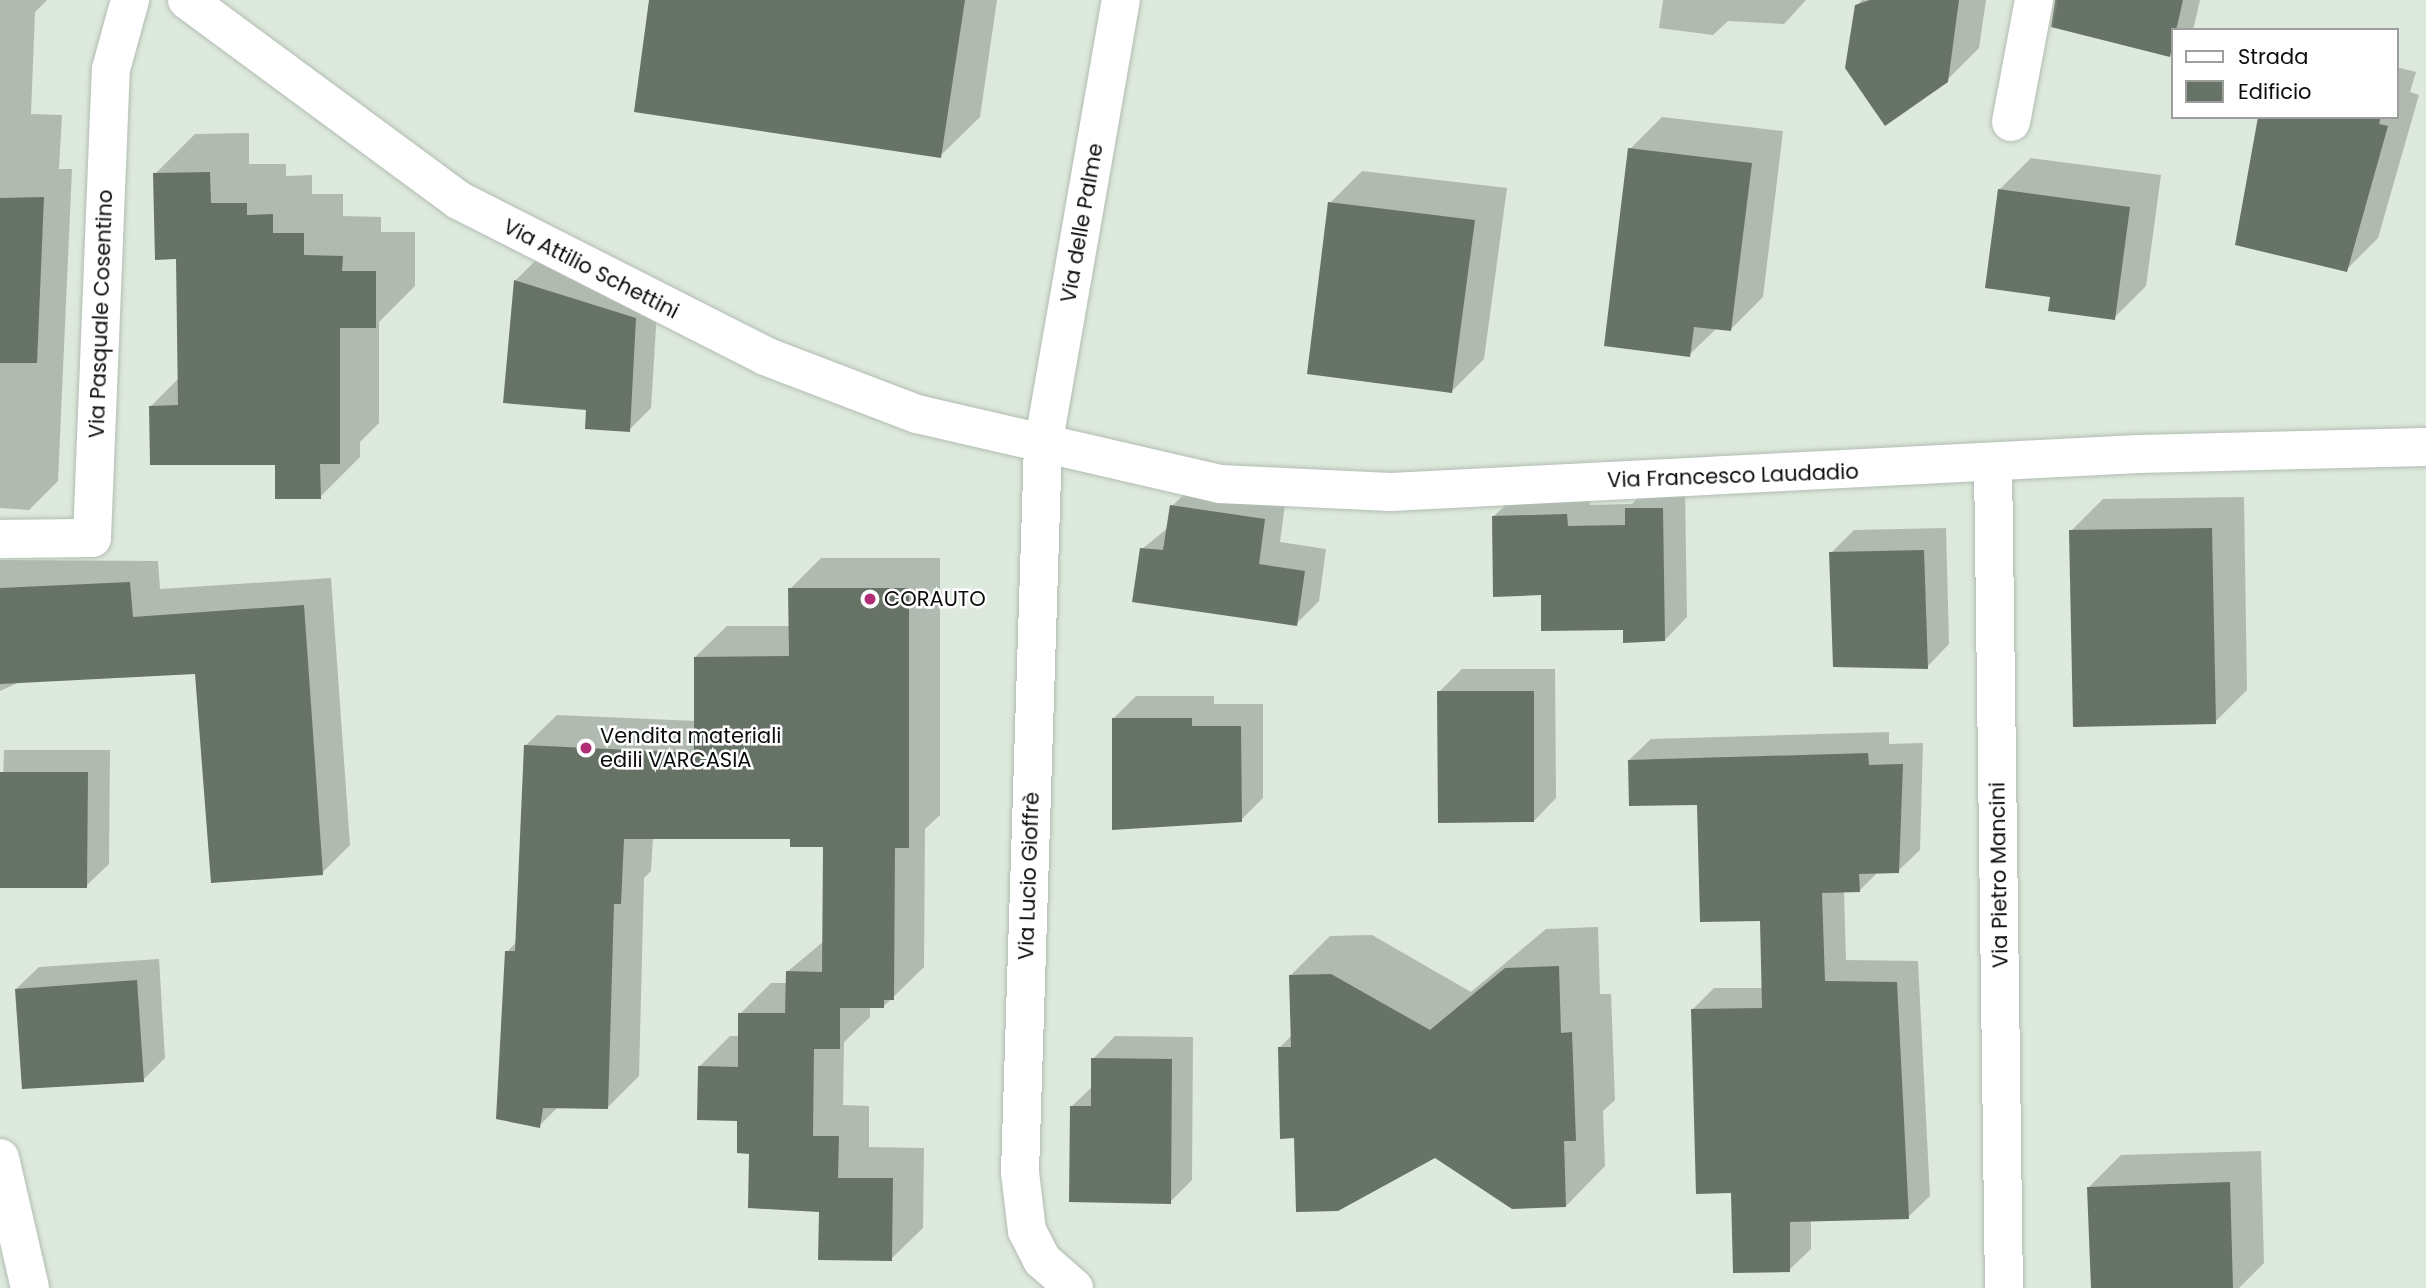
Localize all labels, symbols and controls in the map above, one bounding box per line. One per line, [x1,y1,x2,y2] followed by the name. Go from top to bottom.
[2170,28,2398,119] legend
[2238,42,2308,71] text: Strada
[2238,77,2312,106] text: Edificio
[1056,141,1108,305] street label: Via delle Palme
[84,189,118,439] street label: Via Pasquale Cosentino
[499,214,683,324] street label: Via Attilio Schettini
[1607,459,1859,493] street label: Via Francesco Laudadio
[884,586,986,612] place label: CORAUTO
[862,591,878,607] marker: CORAUTO
[600,723,781,773] place label: Vendita materiali edili VARCASIA
[578,740,594,756] marker: Vendita materiali edili VARCASIA
[1985,782,2013,968] street label: Via Pietro Mancini
[1013,791,1045,961] street label: Via Lucio Gioffrè

